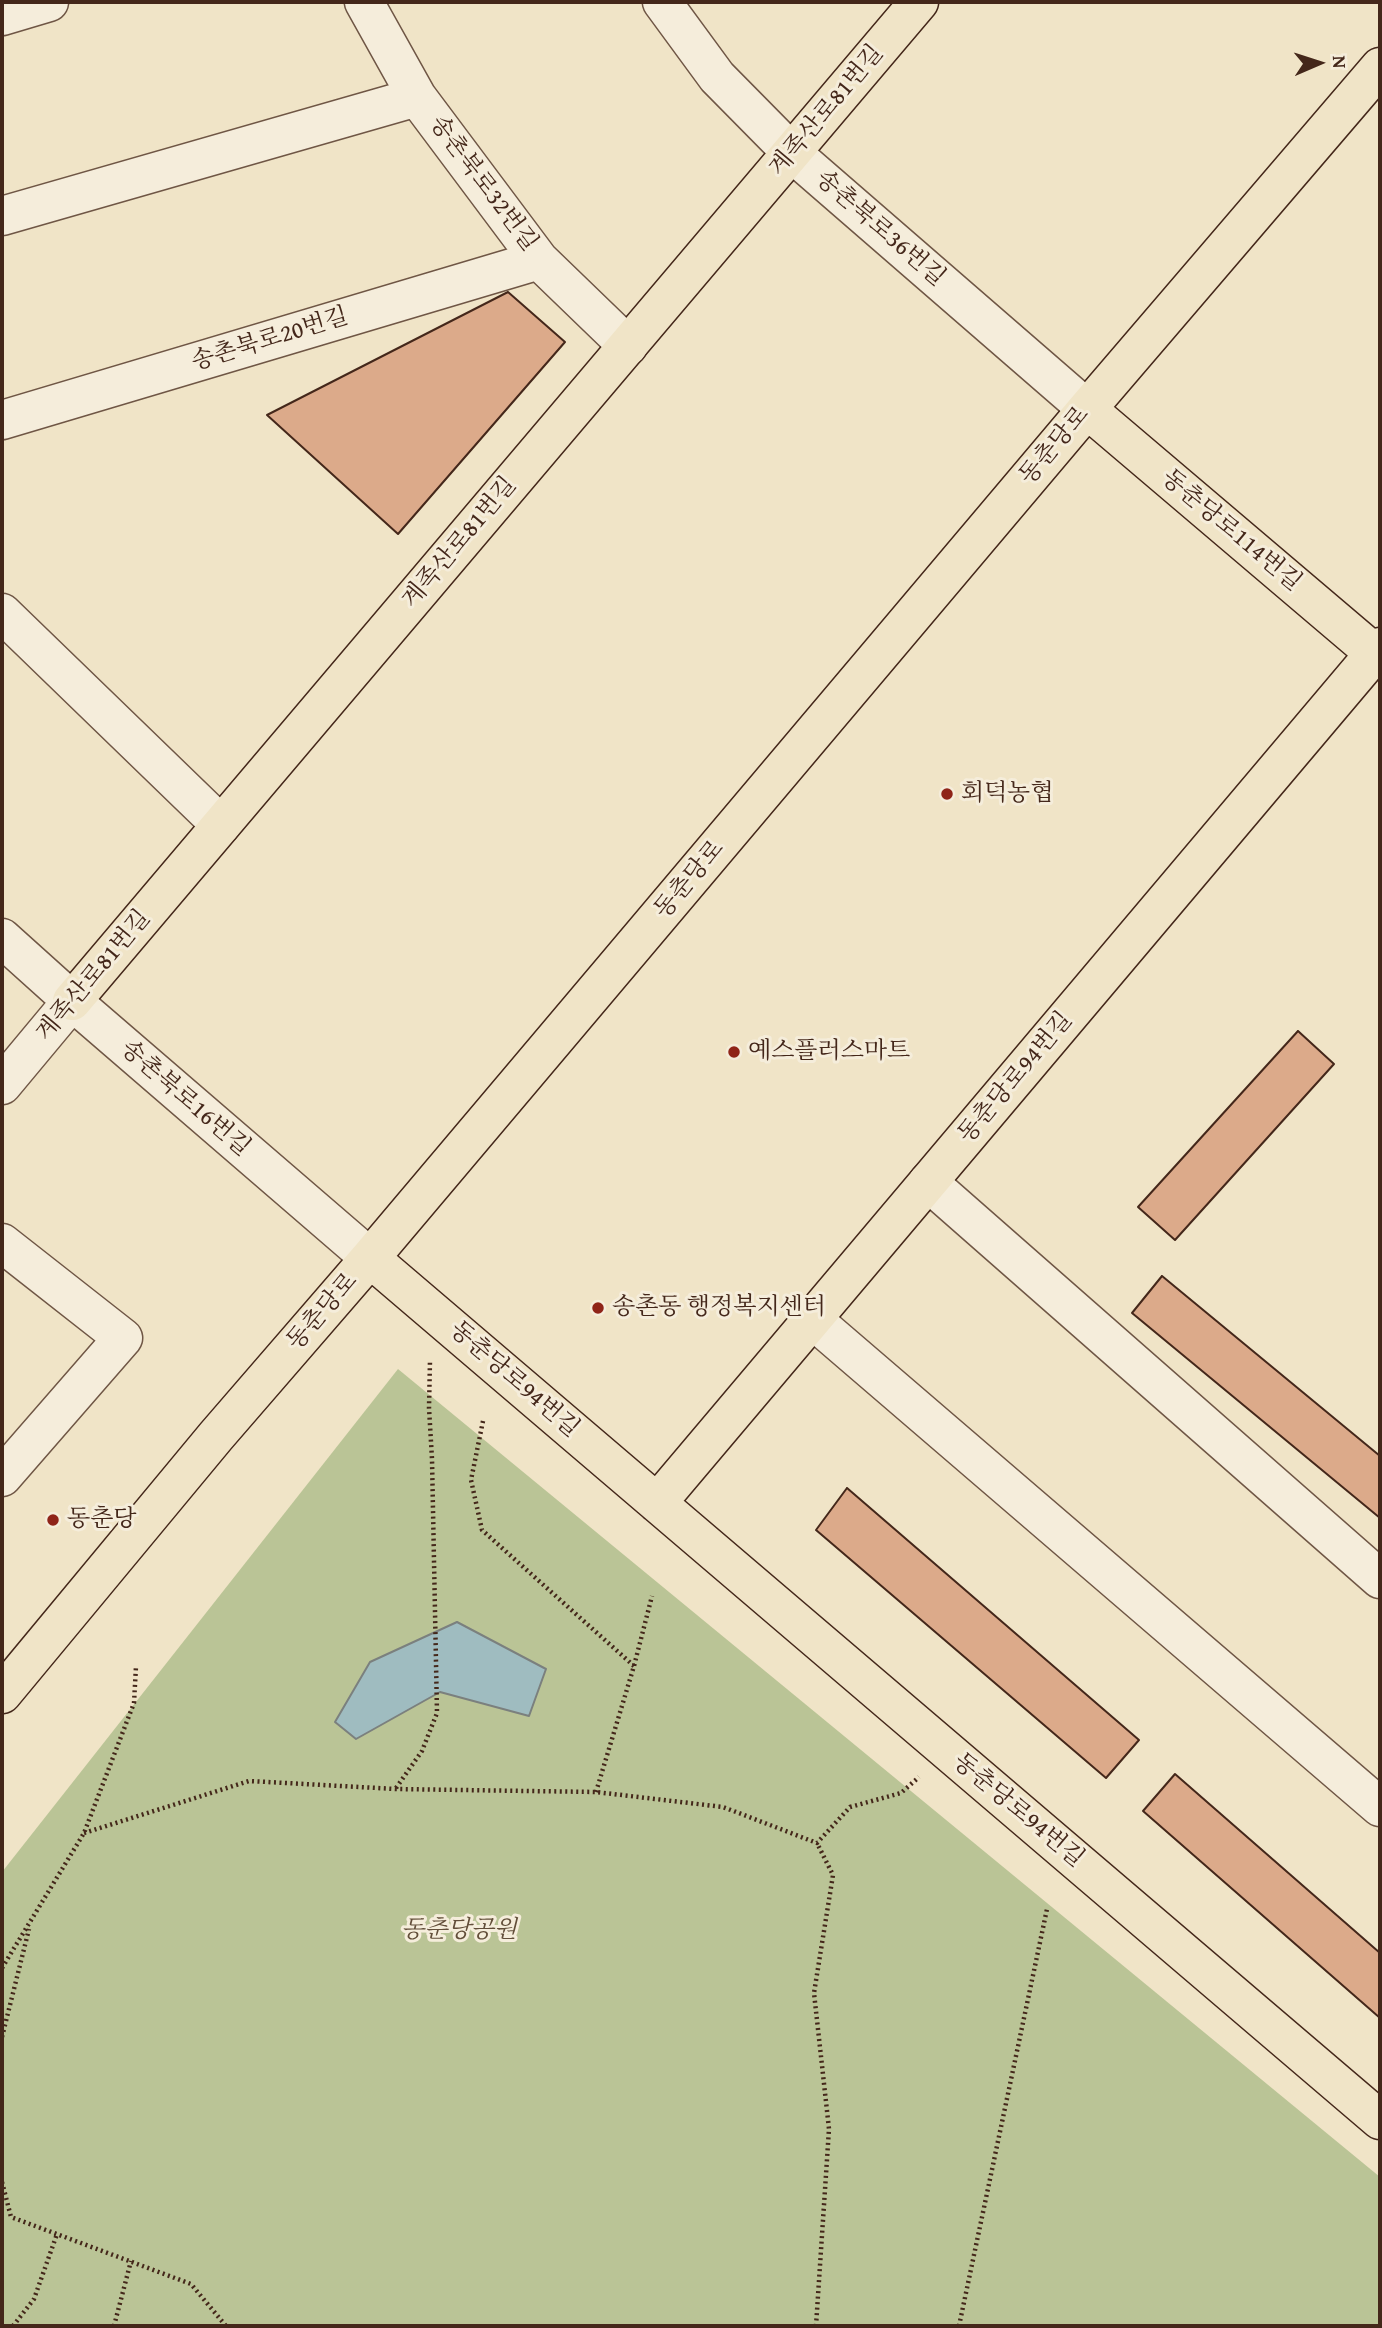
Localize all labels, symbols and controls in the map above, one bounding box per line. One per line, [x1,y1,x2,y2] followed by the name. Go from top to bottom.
[1284,28,1354,98] north arrow
[764,40,890,182] street label: 계족산로81번길
[1326,55,1354,69] text: N
[423,111,543,257] street label: 송촌북로32번길
[809,165,951,293] street label: 송촌북로36번길
[188,303,352,377] street label: 송촌북로20번길
[1014,401,1096,491] street label: 동춘당로
[1155,464,1307,598] street label: 동춘당로114번길
[397,472,523,614] street label: 계족산로81번길
[961,780,1054,808] place label: 회덕농협
[939,786,955,802] marker: 회덕농협
[649,835,731,925] street label: 동춘당로
[31,905,157,1047] street label: 계족산로81번길
[953,1007,1079,1149] street label: 동춘당로94번길
[114,1035,256,1163] street label: 송촌북로16번길
[748,1038,910,1066] place label: 예스플러스마트
[726,1044,742,1060] marker: 예스플러스마트
[282,1268,364,1356] street label: 동춘당로
[612,1294,826,1322] place label: 송촌동 행정복지센터
[590,1300,606,1316] marker: 송촌동 행정복지센터
[443,1316,585,1444] street label: 동춘당로94번길
[67,1506,137,1534] place label: 동춘당
[45,1512,61,1528] marker: 동춘당
[947,1748,1089,1874] street label: 동춘당로94번길
[401,1917,517,1945] park label: 동춘당공원

